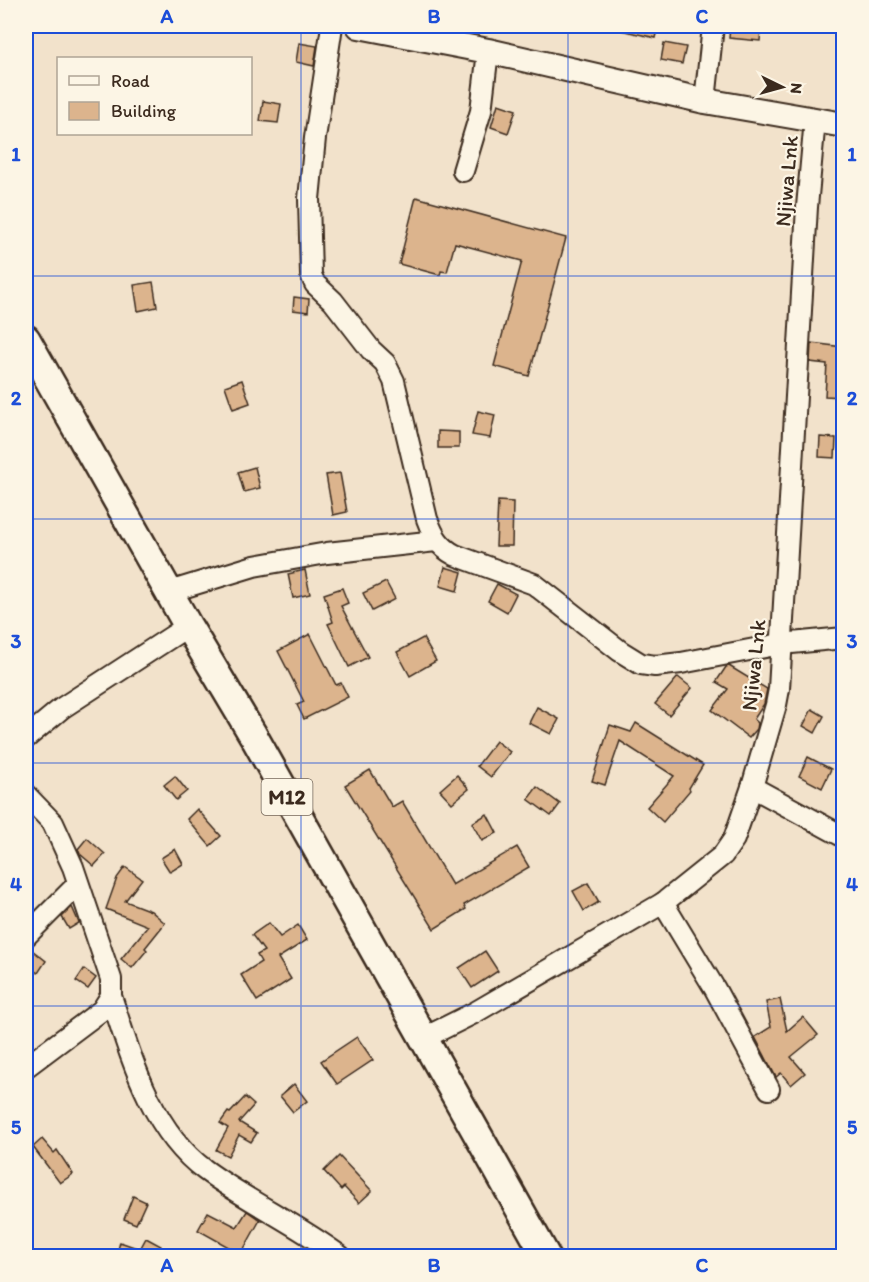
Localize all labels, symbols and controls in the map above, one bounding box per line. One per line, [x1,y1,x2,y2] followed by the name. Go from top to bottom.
[160,4,174,28] text: A
[428,4,441,28] text: B
[696,4,709,28] text: C
[57,57,252,135] legend
[752,57,812,117] north arrow
[111,70,150,92] text: Road
[787,82,806,94] text: N
[111,100,177,122] text: Building
[769,134,804,228] street label: Njiwa Lnk
[11,142,21,166] text: 1
[847,142,857,166] text: 1
[11,386,22,410] text: 2
[847,386,858,410] text: 2
[735,617,772,712] street label: Njiwa Lnk
[11,629,22,653] text: 3
[847,629,858,653] text: 3
[262,779,312,815] road number: M12
[10,872,22,896] text: 4
[846,872,858,896] text: 4
[11,1115,22,1139] text: 5
[847,1115,858,1139] text: 5
[160,1253,174,1277] text: A
[428,1253,441,1277] text: B
[696,1253,709,1277] text: C

